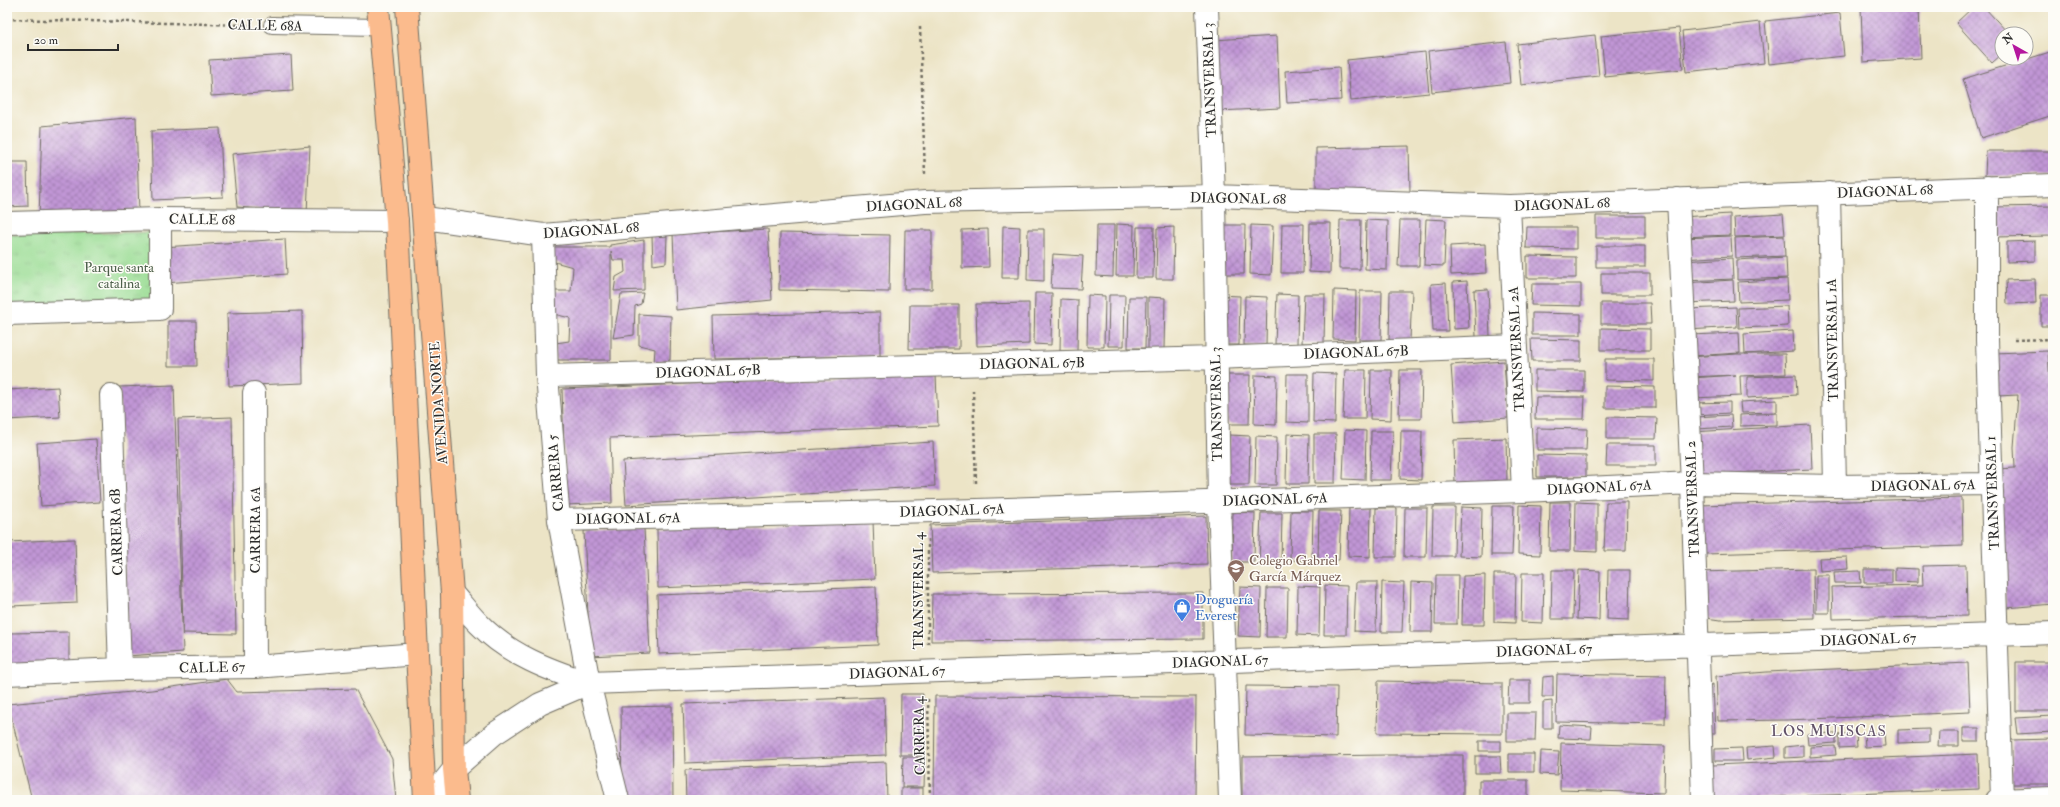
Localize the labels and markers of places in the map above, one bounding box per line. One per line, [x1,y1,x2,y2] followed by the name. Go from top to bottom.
[1249,552,1342,585] place label: Colegio Gabriel García Márquez
[1226,558,1246,583] school or university icon: Colegio Gabriel García Márquez
[1195,591,1253,624] place label: Droguería Everest
[1172,597,1192,622] shop icon: Droguería Everest

